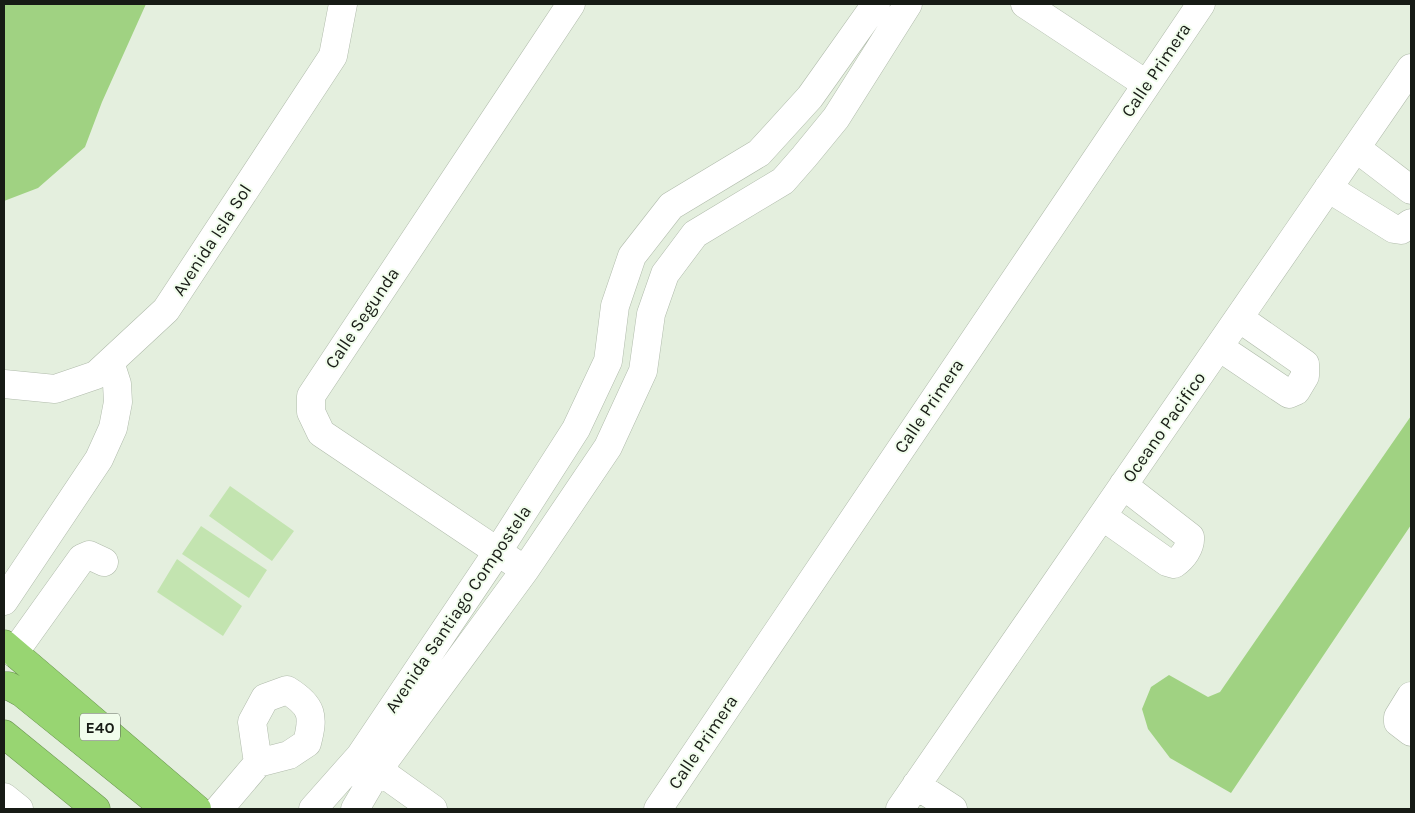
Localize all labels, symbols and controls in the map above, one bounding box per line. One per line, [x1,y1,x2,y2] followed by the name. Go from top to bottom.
[1116,19,1196,121] street label: Calle Primera
[168,180,256,300] street label: Avenida Isla Sol
[320,263,404,373] street label: Calle Segunda
[889,355,969,457] street label: Calle Primera
[1118,367,1210,487] street label: Oceano Pacifico
[380,501,536,717] street label: Avenida Santiago Compostela
[663,691,743,793] street label: Calle Primera
[80,714,120,740] road number: E40

